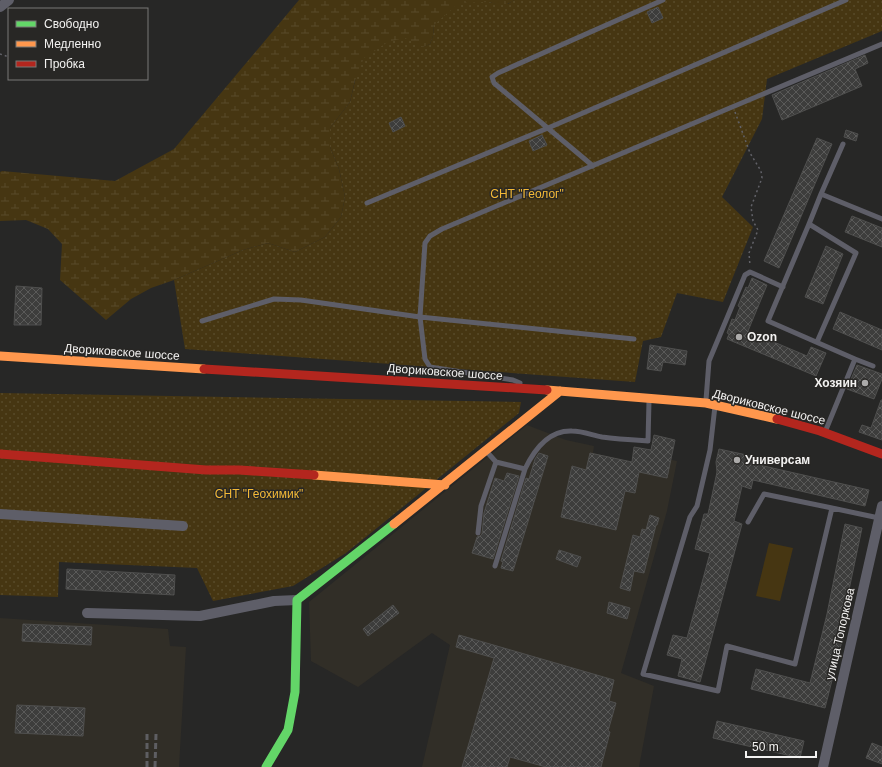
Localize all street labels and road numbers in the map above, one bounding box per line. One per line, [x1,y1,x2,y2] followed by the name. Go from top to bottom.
[64,341,181,363] street label: Двориковское шоссе
[387,361,504,383] street label: Двориковское шоссе
[711,386,827,428] street label: Двориковское шоссе
[823,586,857,681] street label: улица Топоркова

